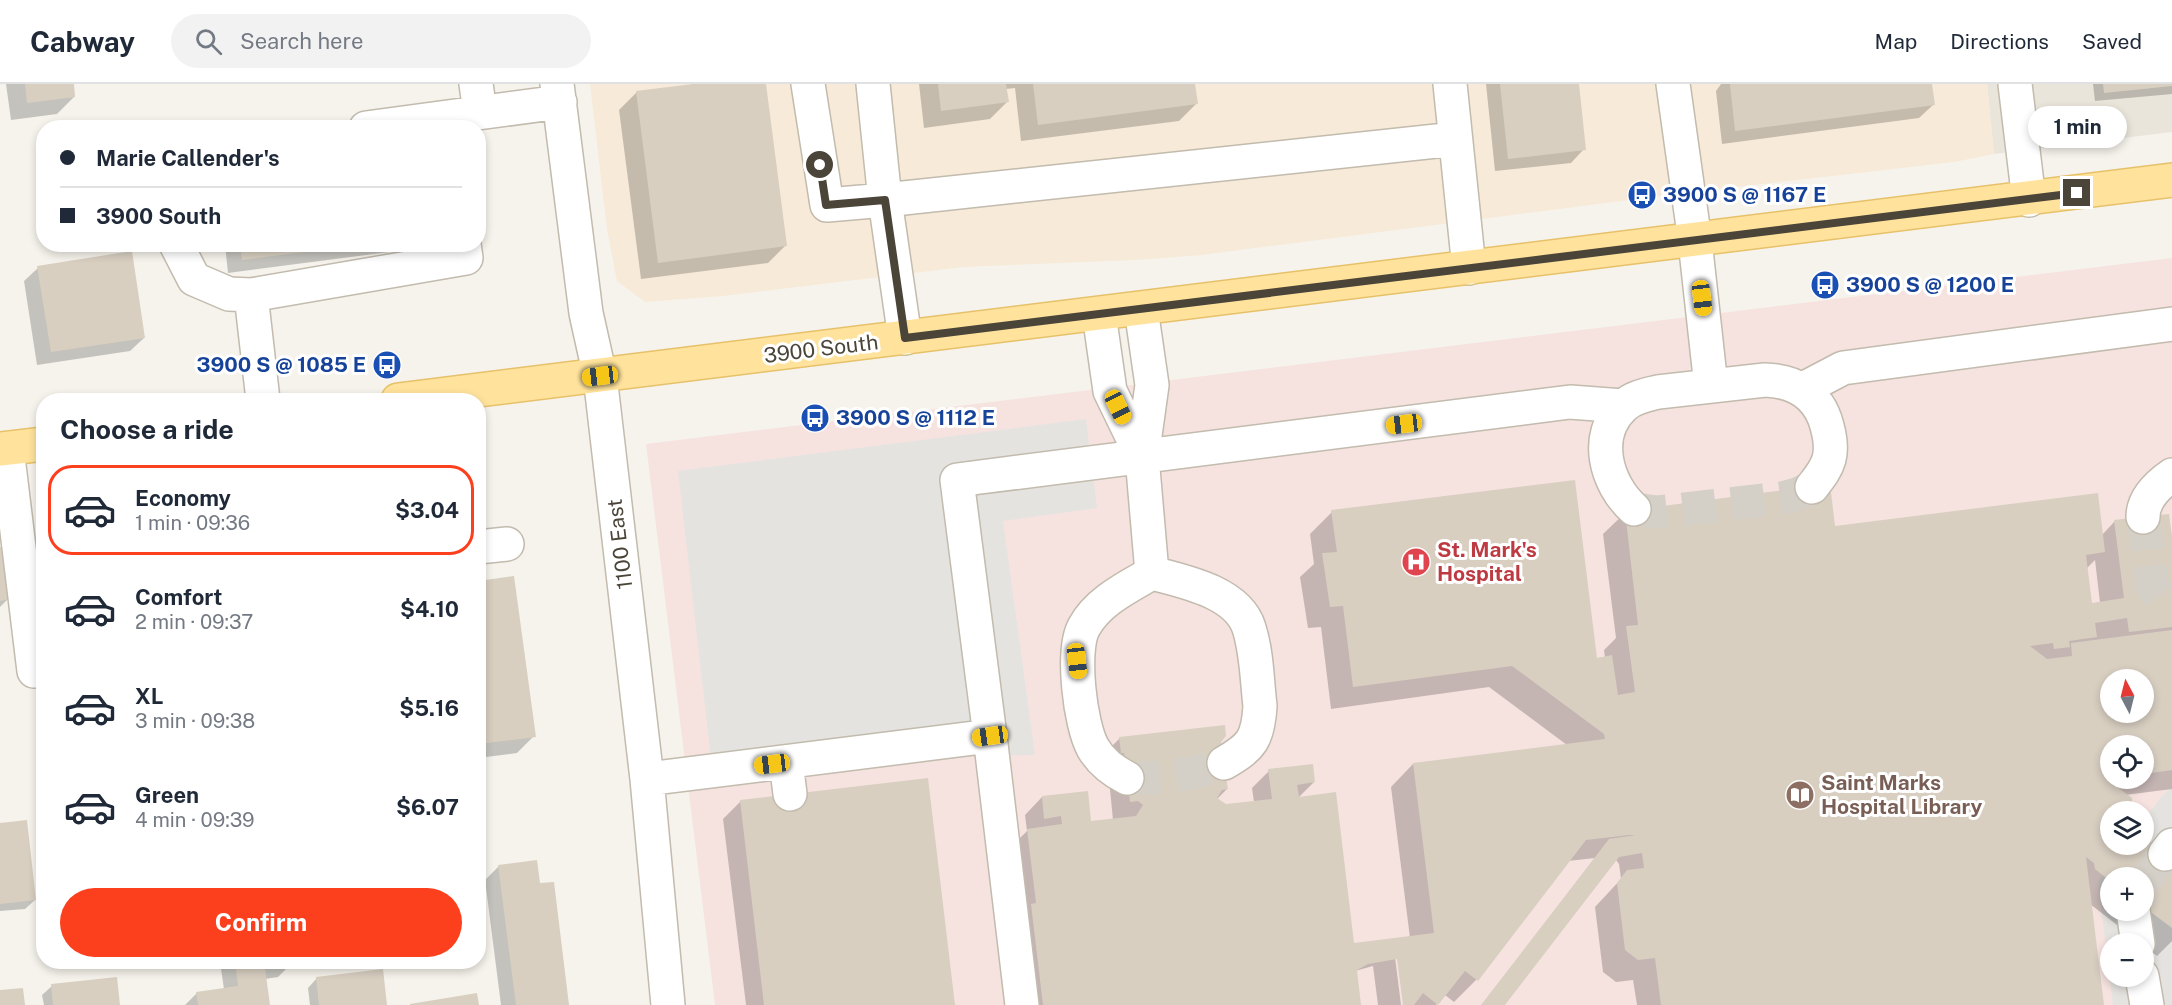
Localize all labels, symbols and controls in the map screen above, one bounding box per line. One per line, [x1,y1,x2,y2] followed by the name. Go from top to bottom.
[171,14,591,68] search box
[30,25,135,58] text: Cabway
[192,25,225,58] icon: search
[240,28,363,54] text: Search here
[1875,29,1917,54] text: Map
[1950,29,2049,54] text: Directions
[2082,29,2142,54] text: Saved
[2028,106,2126,148] callout: 1 min
[2053,115,2102,139] text: 1 min
[96,145,280,171] text: Marie Callender's
[806,151,833,178] route start
[1626,179,1658,211] bus stop icon: 3900 S @ 1167 E
[2063,179,2090,206] route end
[1663,182,1826,207] place label: 3900 S @ 1167 E
[96,203,221,229] text: 3900 South
[1809,269,1841,301] bus stop icon: 3900 S @ 1200 E
[1846,272,2014,297] place label: 3900 S @ 1200 E
[1691,279,1713,317] car
[762,329,880,368] street label: 3900 South
[371,349,403,381] bus stop icon: 3900 S @ 1085 E
[197,352,366,377] place label: 3900 S @ 1085 E
[581,365,619,387] car
[1102,387,1134,427] car
[799,402,831,434] bus stop icon: 3900 S @ 1112 E
[836,405,995,430] place label: 3900 S @ 1112 E
[60,413,234,445] text: Choose a ride
[1385,413,1423,435] car
[63,483,117,537] icon: car
[135,485,231,511] text: Economy
[395,497,459,523] text: $3.04
[602,498,637,591] street label: 1100 East
[135,511,250,535] text: 1 min · 09:36
[1437,537,1537,586] place label: St. Mark's Hospital
[1400,546,1432,578] hospital icon: St. Mark's Hospital
[63,582,117,636] icon: car
[135,584,222,610] text: Comfort
[400,596,459,622] text: $4.10
[135,610,253,634] text: 2 min · 09:37
[1066,642,1088,680] car
[2100,669,2154,723] north arrow
[2100,669,2154,987] map controls
[63,681,117,735] icon: car
[135,683,163,709] text: XL
[399,695,459,721] text: $5.16
[135,709,255,733] text: 3 min · 09:38
[971,725,1009,747] car
[2100,735,2154,789] button: locate
[753,753,791,775] car
[1821,770,1982,819] place label: Saint Marks Hospital Library
[1784,779,1816,811] library icon: Saint Marks Hospital Library
[63,780,117,834] icon: car
[135,782,199,808] text: Green
[396,794,459,820] text: $6.07
[2100,801,2154,855] button: layers
[135,808,255,832] text: 4 min · 09:39
[2100,867,2154,921] button: +
[60,888,462,957] button: Confirm
[2100,933,2154,987] button: −

